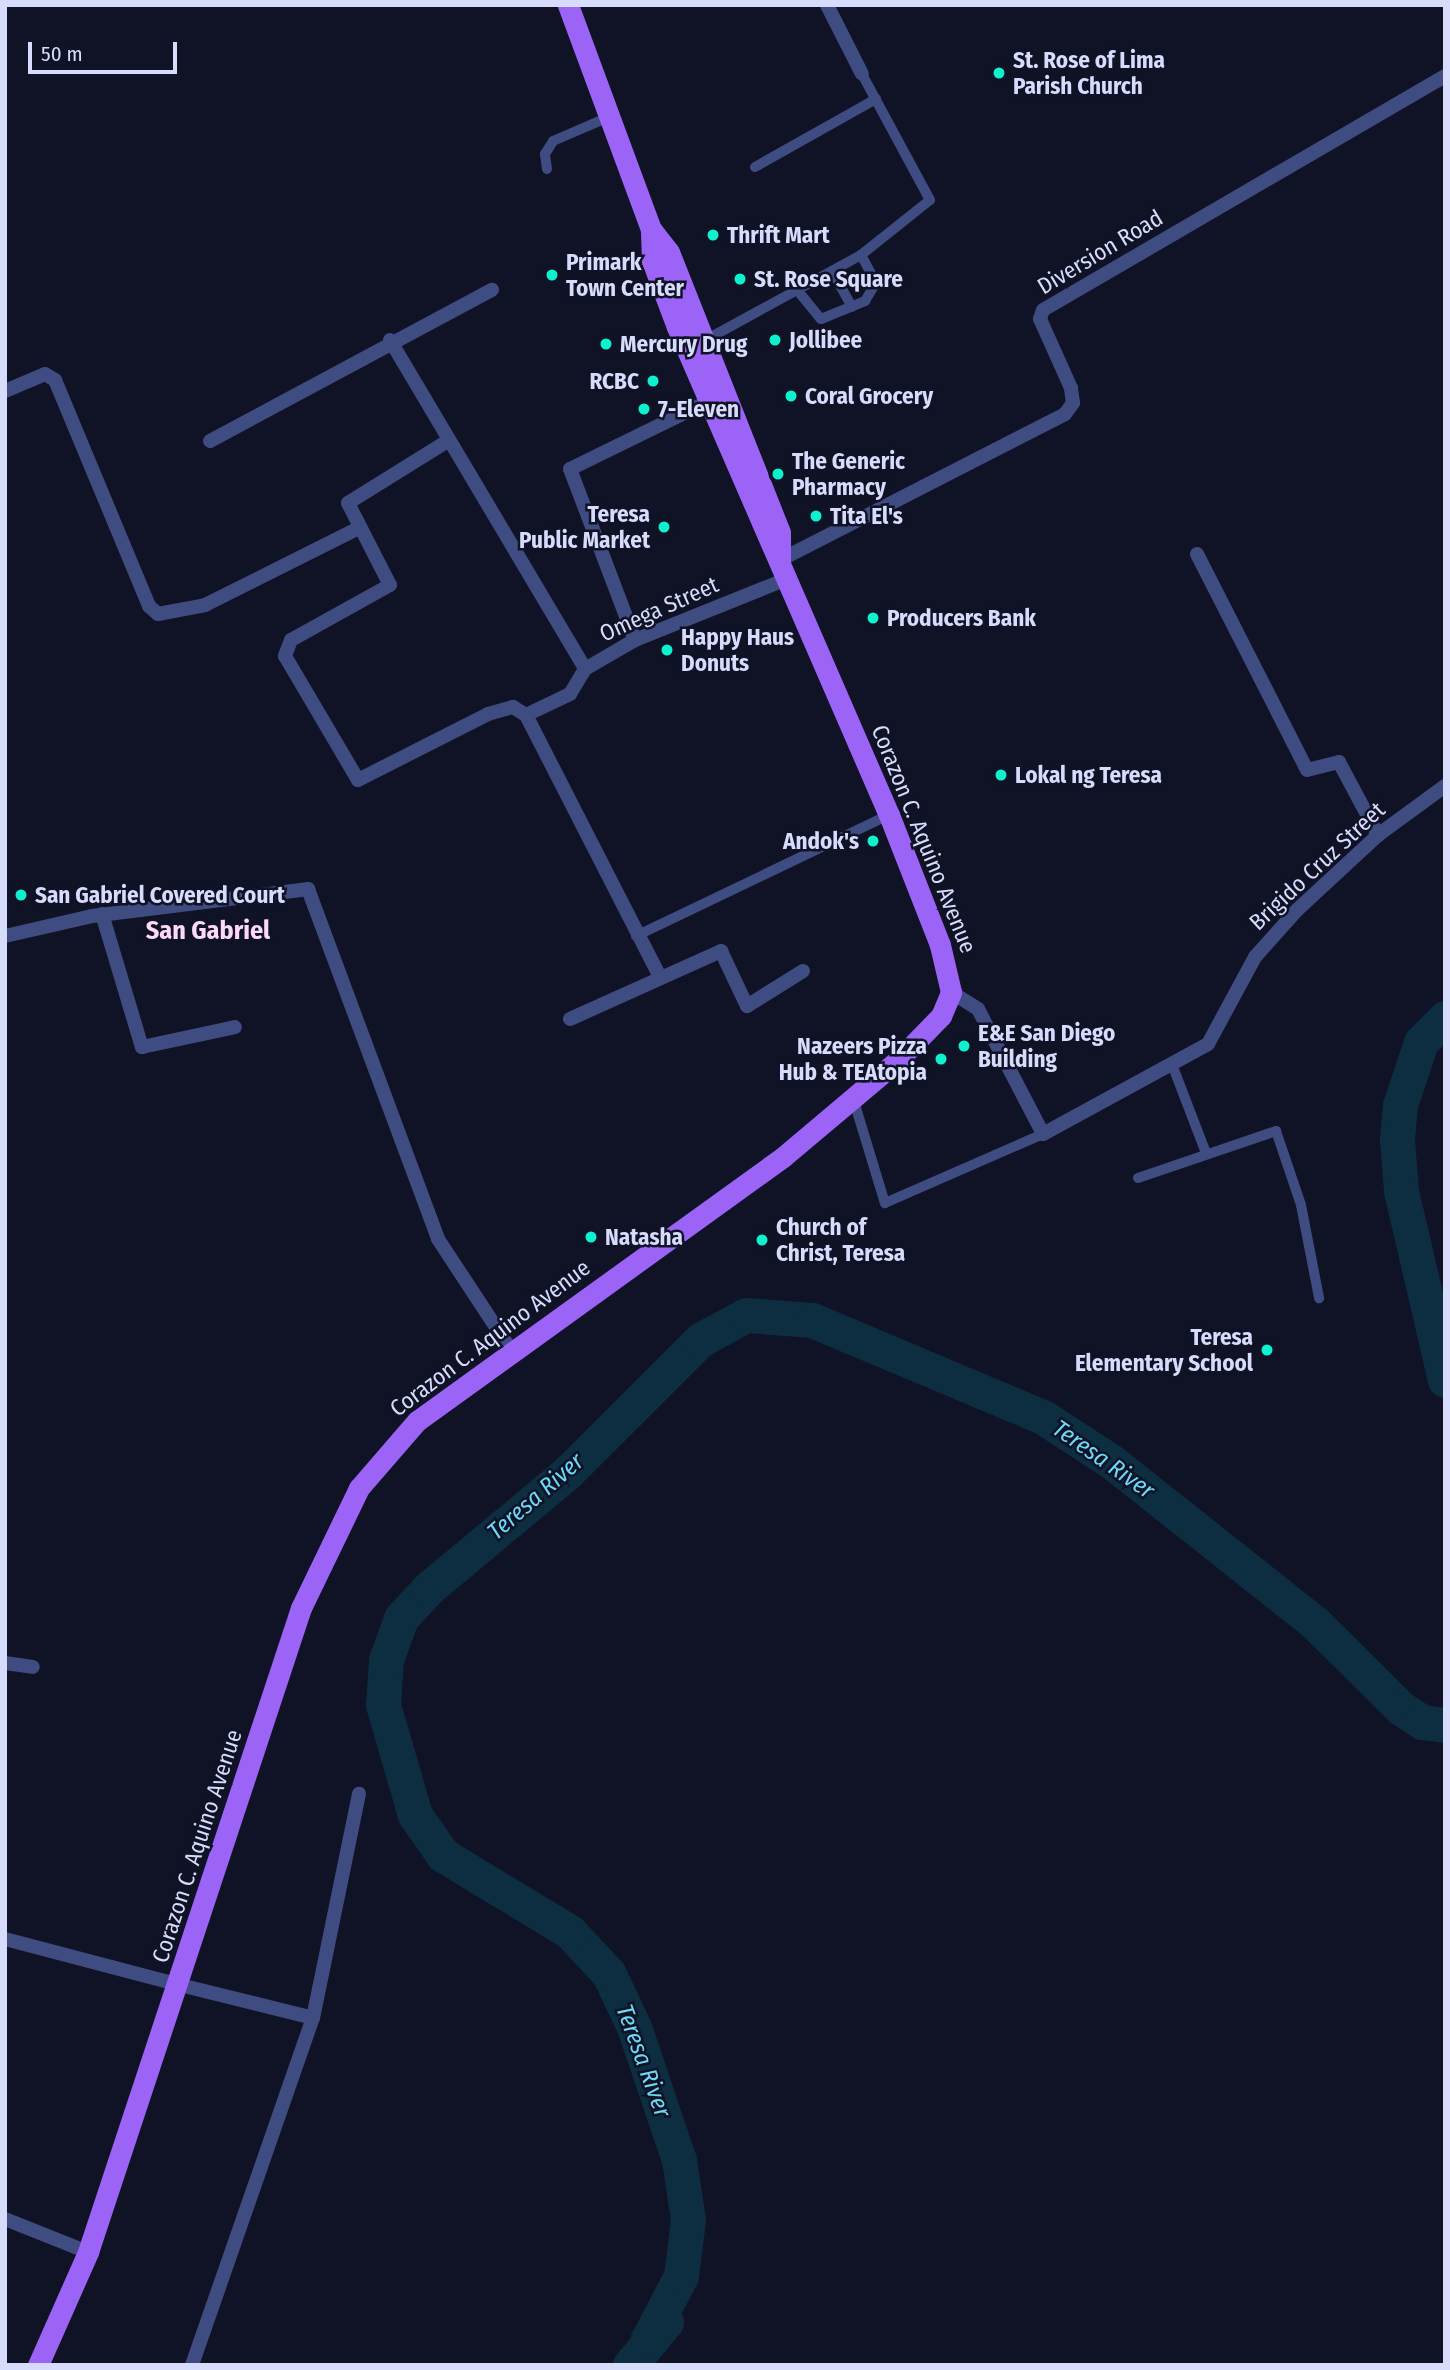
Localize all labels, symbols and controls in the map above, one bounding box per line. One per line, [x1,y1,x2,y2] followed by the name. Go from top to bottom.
[32,28,180,72] scale bar
[41,41,83,67] text: 50 m
[1013,46,1165,100] place label: St. Rose of Lima Parish Church
[991,65,1007,81] marker: St. Rose of Lima Parish Church
[1032,204,1168,300] street label: Diversion Road
[727,221,830,249] place label: Thrift Mart
[705,227,721,243] marker: Thrift Mart
[566,248,684,302] place label: Primark Town Center
[754,265,903,293] place label: St. Rose Square
[544,267,560,283] marker: Primark Town Center
[732,271,748,287] marker: St. Rose Square
[789,326,862,354] place label: Jollibee
[620,330,747,358] place label: Mercury Drug
[767,332,783,348] marker: Jollibee
[598,336,614,352] marker: Mercury Drug
[589,367,639,395] place label: RCBC
[645,373,661,389] marker: RCBC
[805,382,933,410] place label: Coral Grocery
[783,388,799,404] marker: Coral Grocery
[658,395,739,423] place label: 7-Eleven
[636,401,652,417] marker: 7-Eleven
[792,447,905,501] place label: The Generic Pharmacy
[770,466,786,482] marker: The Generic Pharmacy
[519,500,650,554] place label: Teresa Public Market
[830,502,903,530] place label: Tita El's
[808,508,824,524] marker: Tita El's
[656,519,672,535] marker: Teresa Public Market
[595,571,723,647] street label: Omega Street
[887,604,1036,632] place label: Producers Bank
[865,610,881,626] marker: Producers Bank
[681,623,794,677] place label: Happy Haus Donuts
[659,642,675,658] marker: Happy Haus Donuts
[866,721,982,957] street label: Corazon C. Aquino Avenue
[1015,761,1162,789] place label: Lokal ng Teresa
[993,767,1009,783] marker: Lokal ng Teresa
[1243,796,1391,936] street label: Brigido Cruz Street
[783,827,859,855] place label: Andok's
[865,833,881,849] marker: Andok's
[35,881,285,909] place label: San Gabriel Covered Court
[13,887,29,903] marker: San Gabriel Covered Court
[146,915,270,947] district label: San Gabriel
[978,1019,1115,1073] place label: E&E San Diego Building
[779,1032,927,1086] place label: Nazeers Pizza Hub & TEAtopia
[956,1038,972,1054] marker: E&E San Diego Building
[933,1051,949,1067] marker: Nazeers Pizza Hub & TEAtopia
[776,1213,905,1267] place label: Church of Christ, Teresa
[605,1223,683,1251] place label: Natasha
[583,1229,599,1245] marker: Natasha
[754,1232,770,1248] marker: Church of Christ, Teresa
[384,1254,596,1422] street label: Corazon C. Aquino Avenue
[1075,1323,1253,1377] place label: Teresa Elementary School
[1259,1342,1275,1358] marker: Teresa Elementary School
[1047,1414,1159,1506] water label: Teresa River
[482,1448,590,1546] water label: Teresa River
[146,1726,248,1966] street label: Corazon C. Aquino Avenue
[609,2001,677,2121] water label: Teresa River

